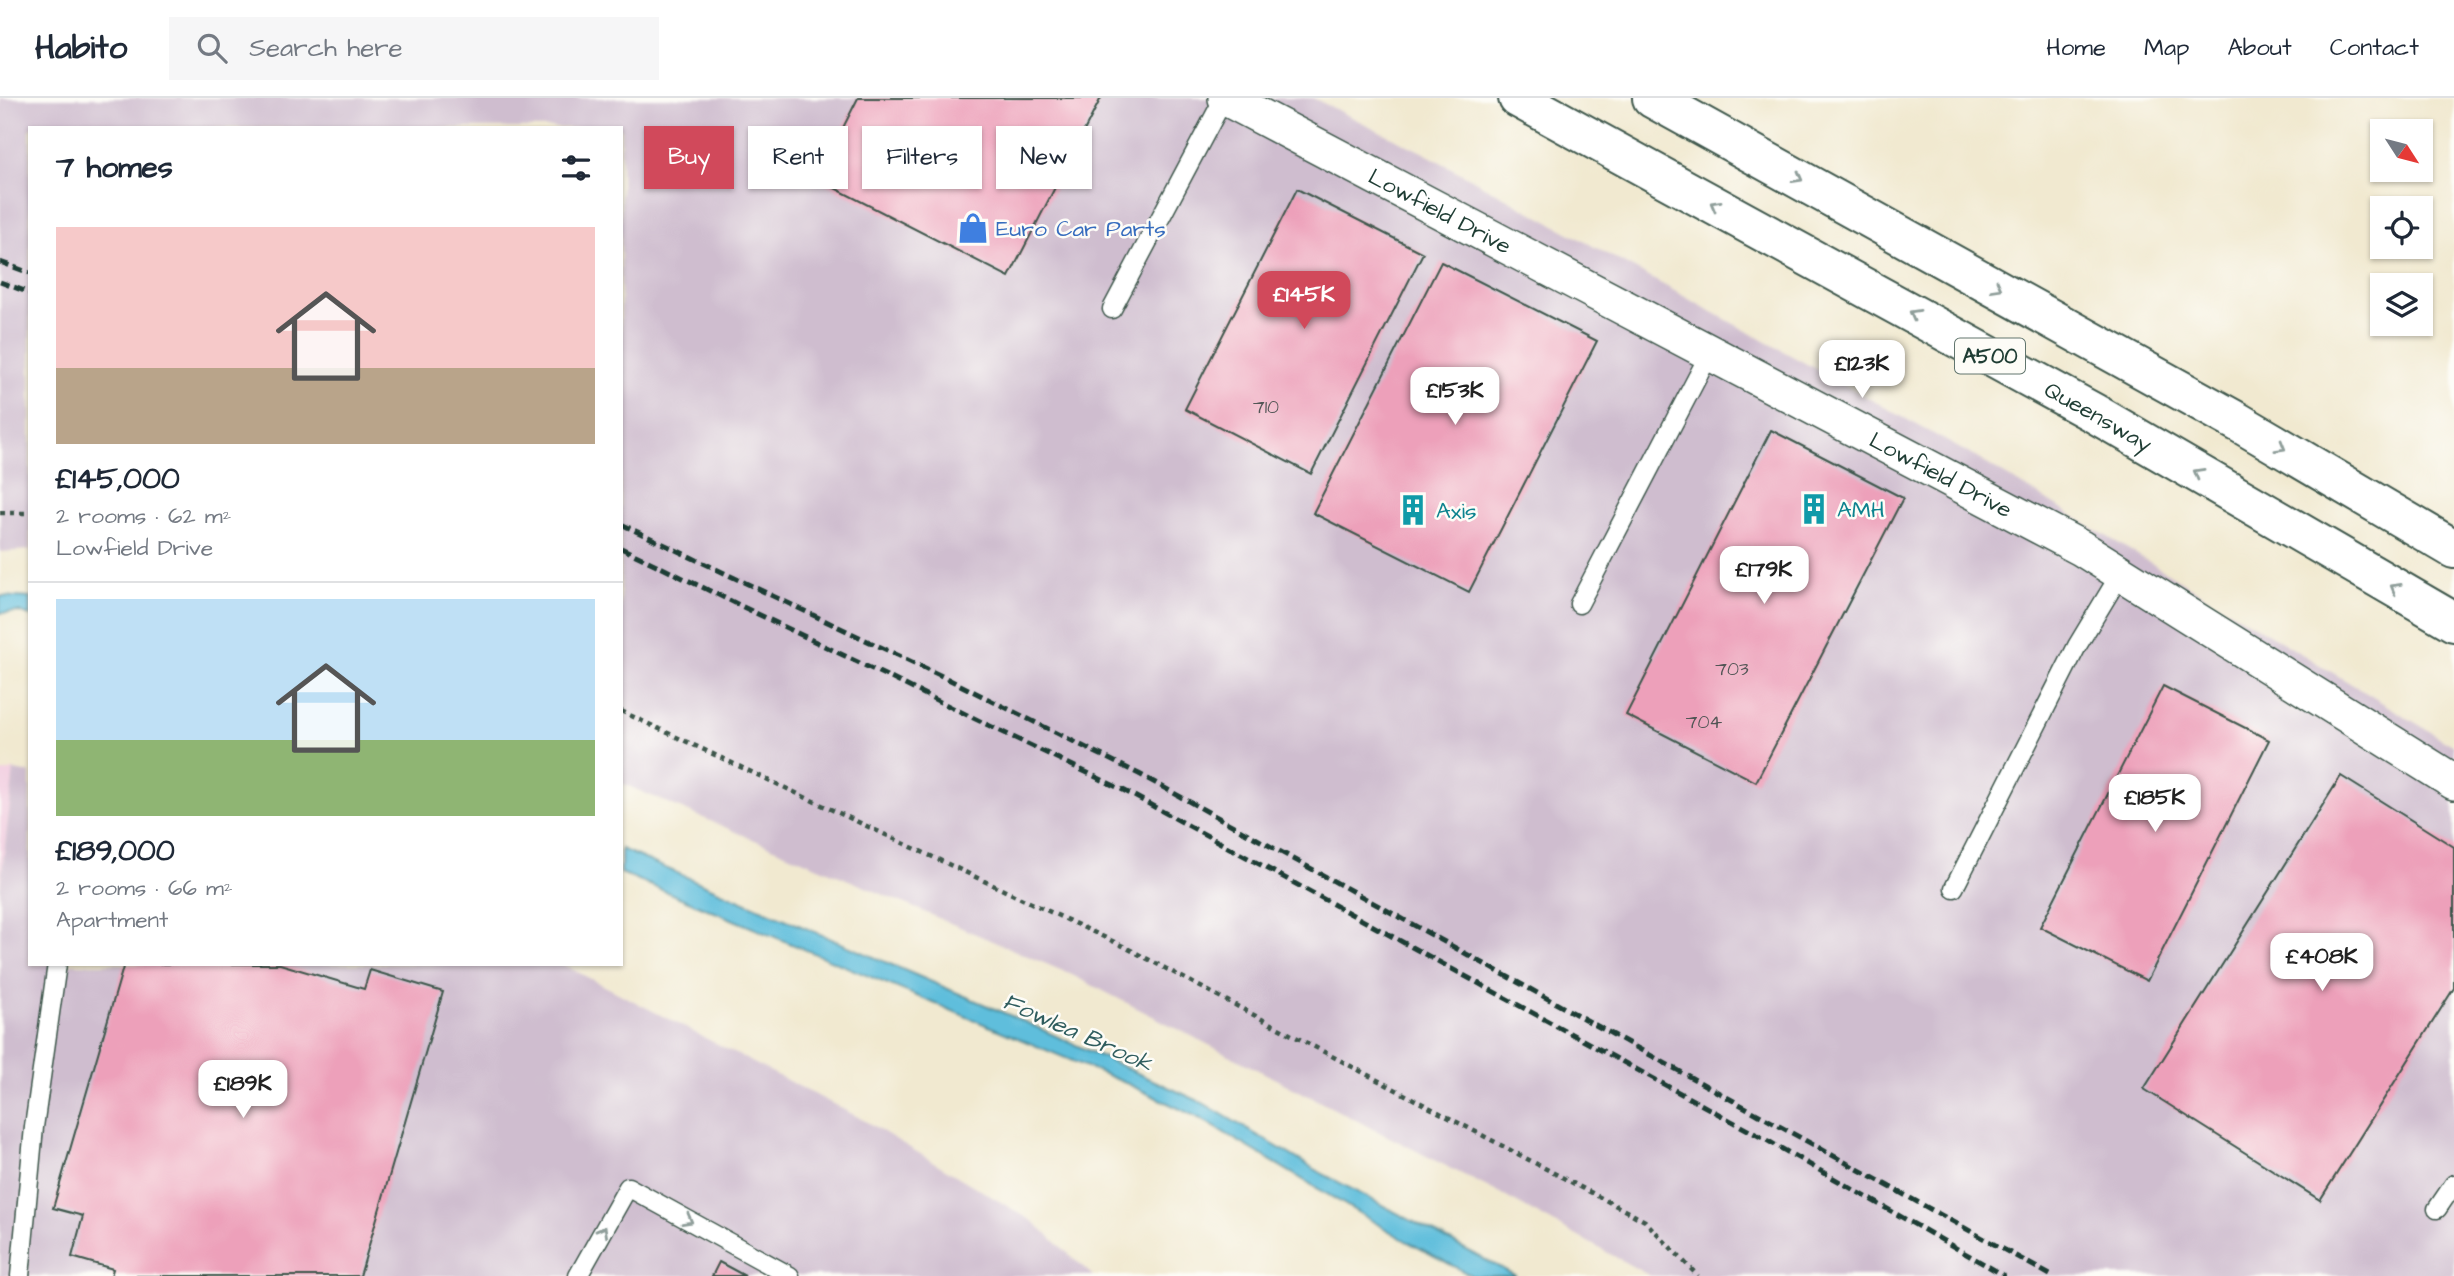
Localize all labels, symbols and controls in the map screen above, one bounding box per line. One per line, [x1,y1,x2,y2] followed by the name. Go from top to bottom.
[169,17,659,80] search box
[35,25,127,71] text: Habito
[193,29,231,67] icon: search
[249,30,403,66] text: Search here
[2046,31,2106,65] text: Home
[2144,31,2189,65] text: Map
[2227,31,2292,65] text: About
[2330,31,2419,65] text: Contact
[2370,119,2432,182] north arrow
[2370,119,2433,336] map controls
[644,126,734,189] chip: Buy
[748,126,848,189] chip: Rent
[862,126,982,189] chip: Filters
[996,126,1092,189] chip: New
[56,147,173,189] text: 7 homes
[557,149,595,187] icon: filters
[1363,161,1517,262] street label: Lowfield Drive
[1791,169,1803,183] one-way arrow
[2370,196,2433,259] button: locate
[1709,200,1722,213] one-way arrow
[956,211,990,245] shop icon: Euro Car Parts
[996,213,1166,245] place label: Euro Car Parts
[1255,272,1353,331] pin: £145K
[263,273,389,399] icon: home
[2370,273,2433,336] button: layers
[1273,278,1335,310] text: £145K
[1990,279,2003,292] one-way arrow
[1909,309,1922,322] one-way arrow
[1955,338,2025,374] road number: A500
[1813,341,1911,400] pin: £123K
[1835,347,1889,379] text: £123K
[1406,368,1504,427] pin: £153K
[1426,374,1484,406] text: £153K
[2038,374,2158,461] street label: Queensway
[1253,394,1279,421] house number: 710
[1864,424,2018,526] street label: Lowfield Drive
[2273,439,2286,452] one-way arrow
[56,458,180,500] text: £145,000
[2193,468,2206,481] one-way arrow
[1797,492,1831,526] building icon: AMH
[1396,493,1430,527] building icon: Axis
[1837,494,1885,526] place label: AMH
[1436,495,1477,527] place label: Axis
[56,500,231,532] text: 2 rooms · 62 m²
[56,532,213,564] text: Lowfield Drive
[1715,546,1813,606] pin: £179K
[1736,553,1792,585] text: £179K
[2390,583,2403,596] one-way arrow
[263,645,389,771] icon: home
[1715,656,1749,683] house number: 703
[1686,709,1722,736] house number: 704
[2106,774,2204,834] pin: £185K
[2125,781,2185,813] text: £185K
[56,830,175,872] text: £189,000
[56,872,233,904] text: 2 rooms · 66 m²
[56,904,168,936] text: Apartment
[2273,934,2371,993] pin: £408K
[2286,940,2358,972] text: £408K
[998,985,1159,1082] water label: Fowlea Brook
[194,1060,292,1120] pin: £189K
[214,1067,272,1099] text: £189K
[680,1211,693,1225] one-way arrow
[595,1226,608,1239] one-way arrow

